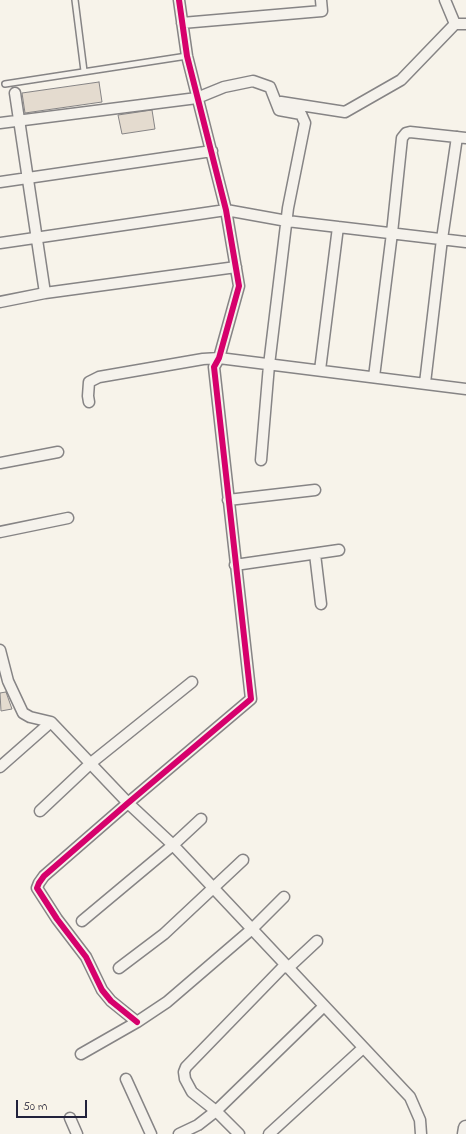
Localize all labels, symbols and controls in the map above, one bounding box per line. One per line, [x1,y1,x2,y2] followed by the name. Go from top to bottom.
[18,1092,89,1118] scale bar
[23,1098,47,1116] text: 50 m

